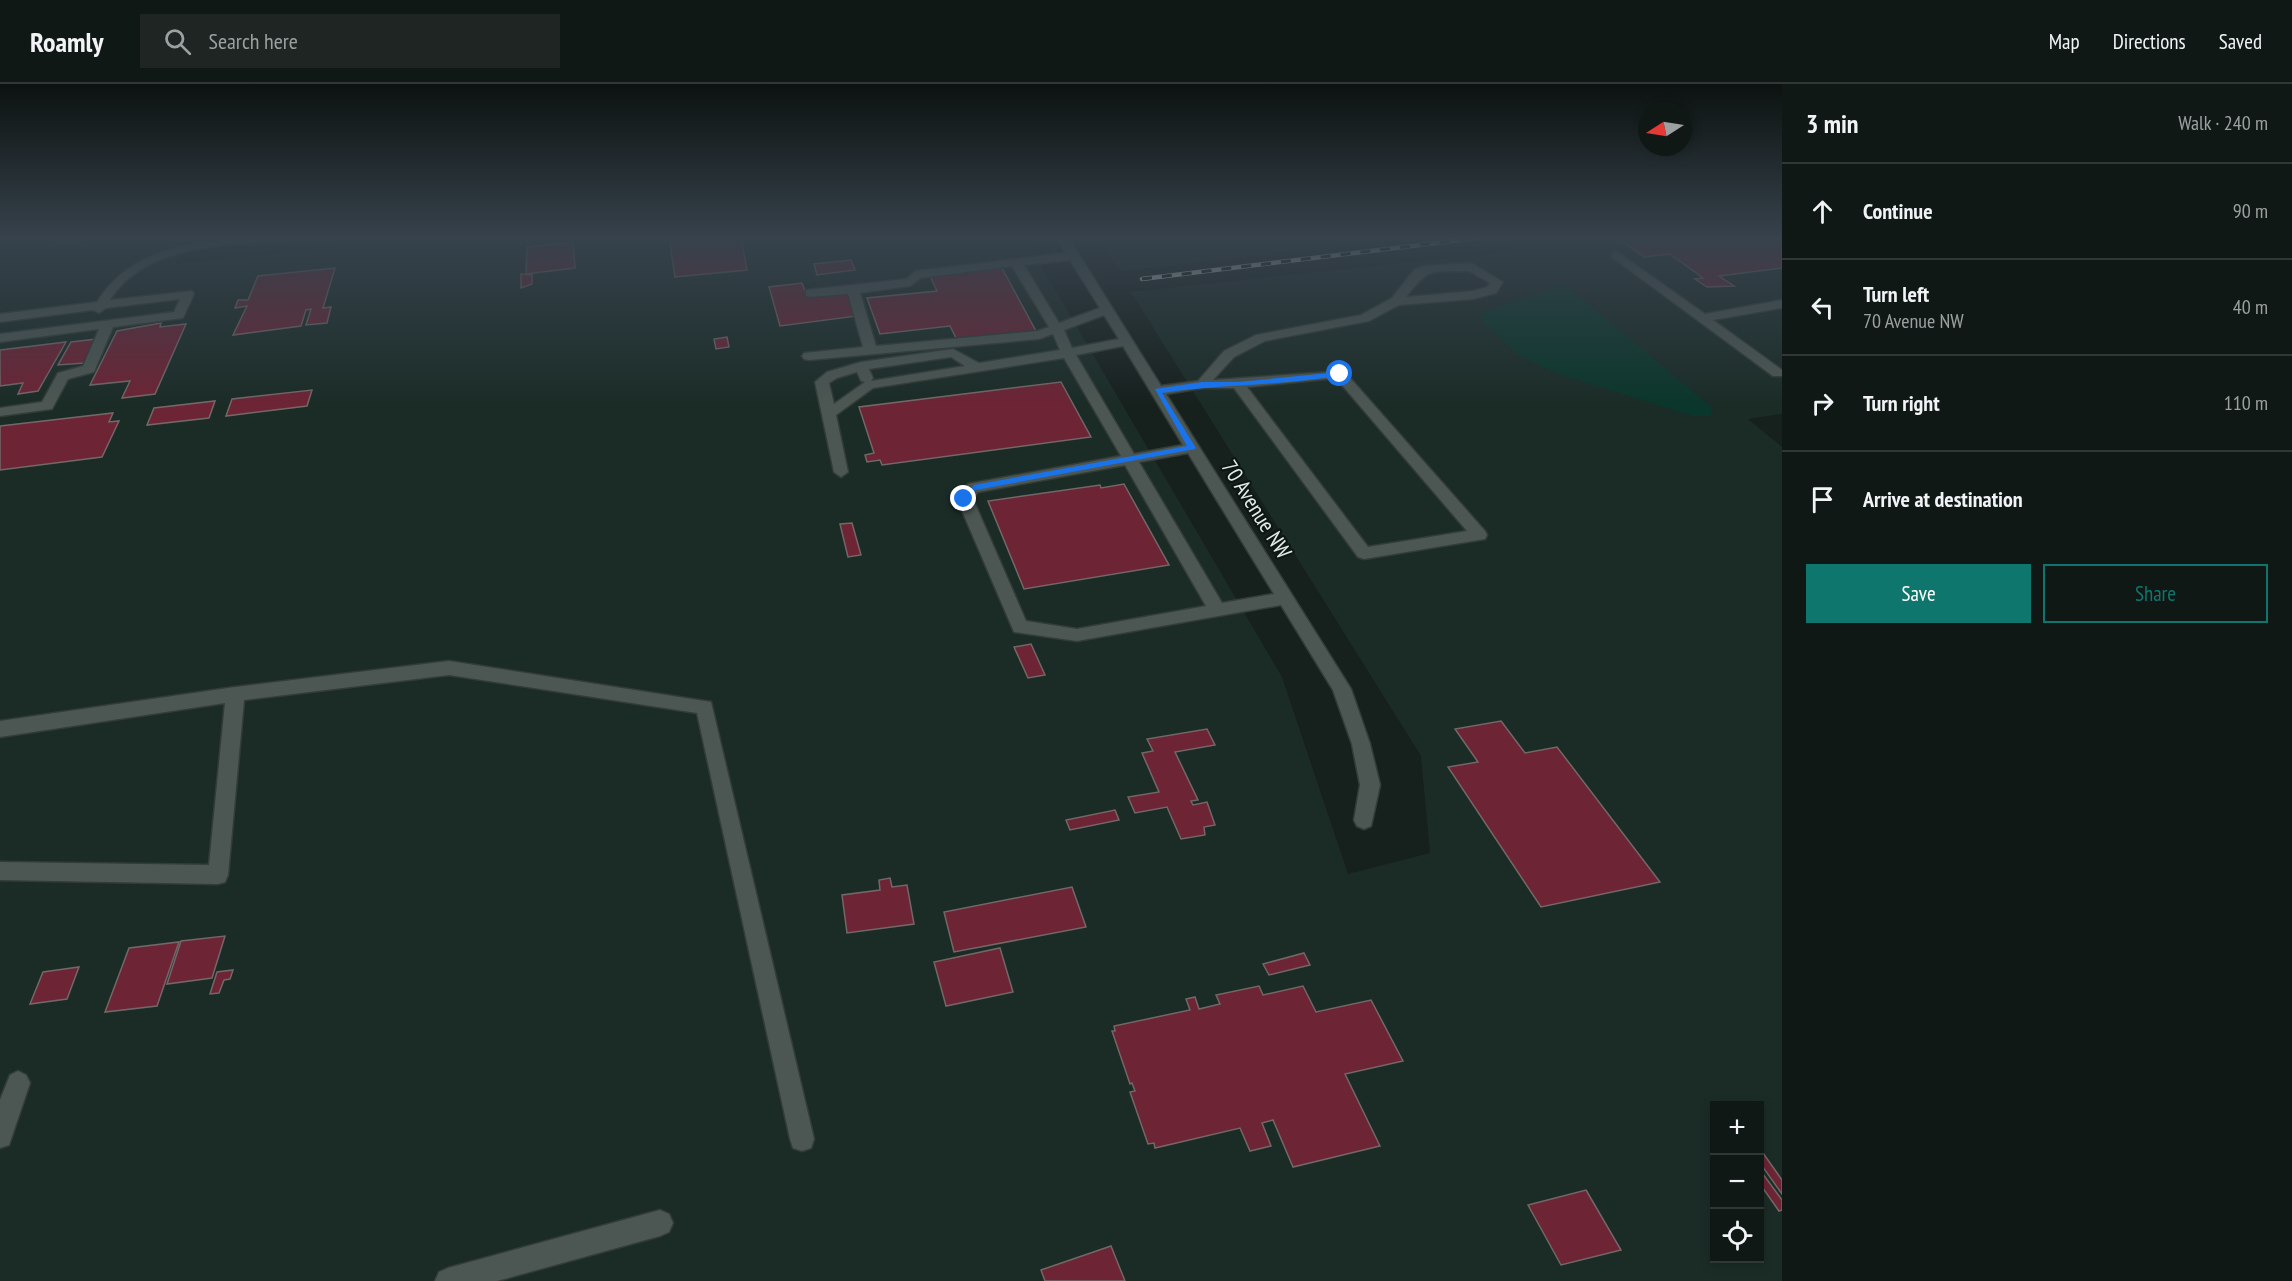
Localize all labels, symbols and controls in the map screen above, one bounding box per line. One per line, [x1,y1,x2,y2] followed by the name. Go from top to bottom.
[140,14,560,68] search box
[30,23,104,60] text: Roamly
[161,25,194,58] icon: search
[209,27,298,55] text: Search here
[2049,28,2080,55] text: Map
[2113,28,2186,55] text: Directions
[2219,28,2262,55] text: Saved
[1638,102,1692,156] north arrow
[1806,107,1859,140] text: 3 min
[2178,110,2268,136] text: Walk · 240 m
[1806,195,1839,228] icon: ahead
[1863,197,1933,225] text: Continue
[2233,198,2268,224] text: 90 m
[1863,280,1929,308] text: Turn left
[1806,291,1839,324] icon: left
[2233,294,2268,320] text: 40 m
[1863,308,1964,334] text: 70 Avenue NW
[1326,360,1352,386] route start
[1806,387,1839,420] icon: right
[1863,389,1940,417] text: Turn right
[2224,390,2268,416] text: 110 m
[1216,455,1298,564] street label: 70 Avenue NW
[1806,483,1839,516] icon: arrive
[950,485,976,511] route end
[1863,485,2023,513] text: Arrive at destination
[1806,564,2031,623] button: Save
[2043,564,2268,623] button: Share
[1710,1101,1764,1263] map controls
[1710,1101,1764,1155] button: +
[1710,1155,1764,1209] button: −
[1710,1209,1764,1263] button: locate

